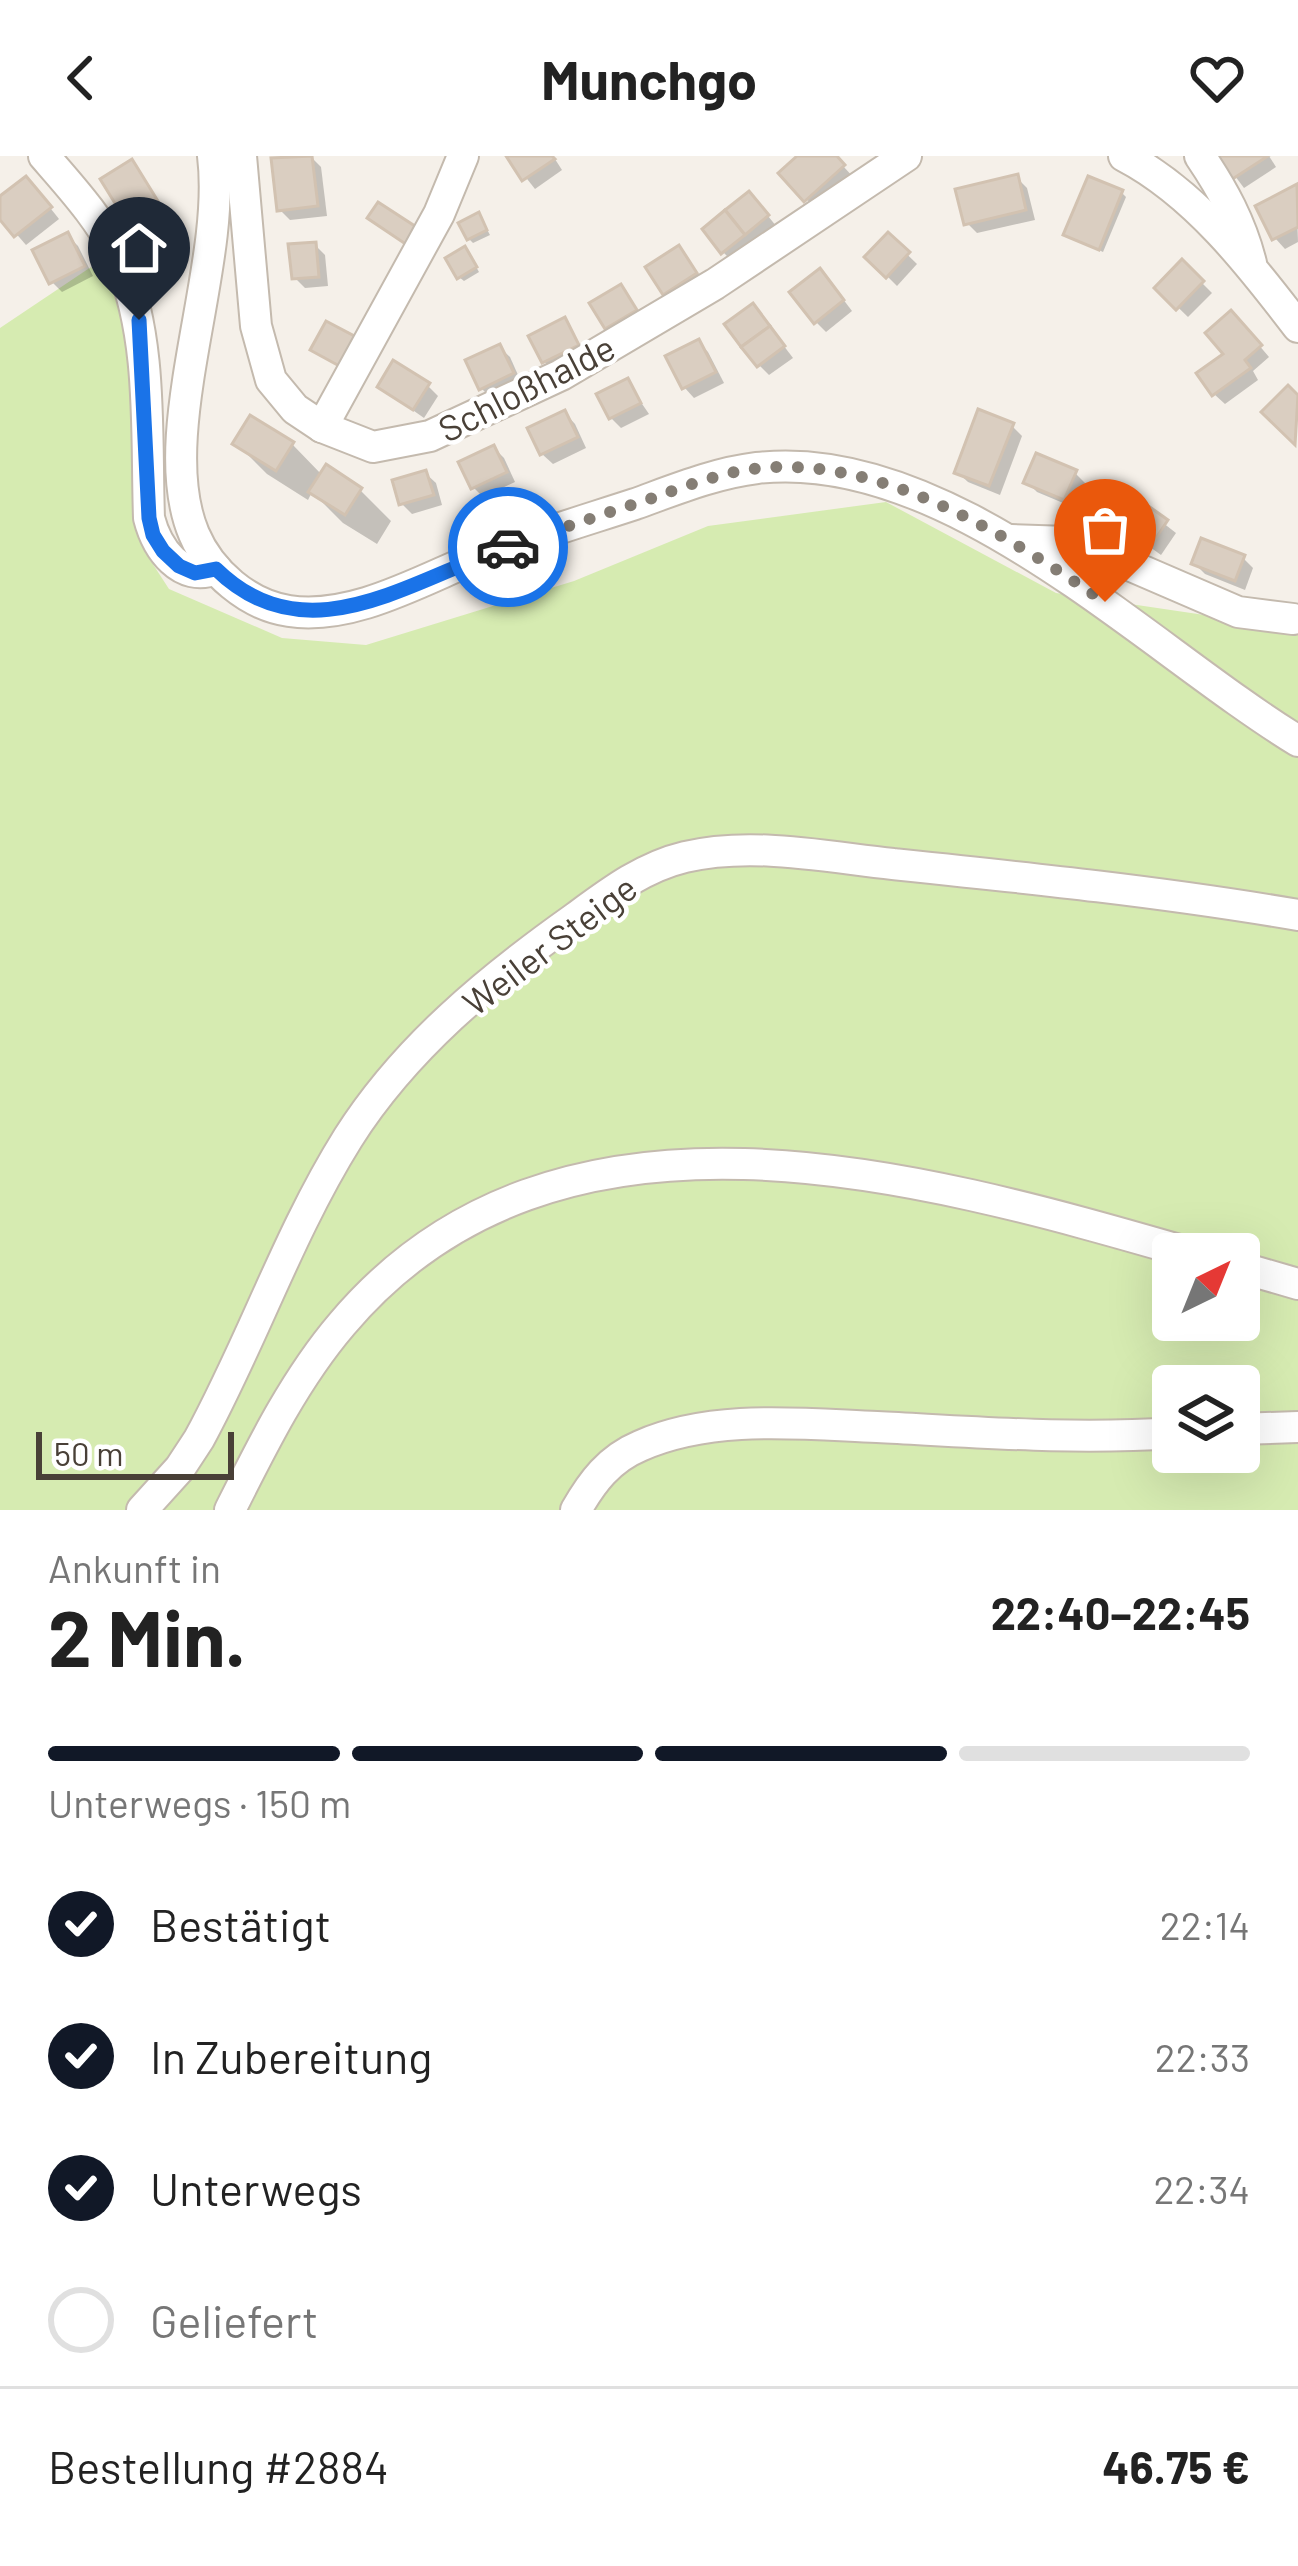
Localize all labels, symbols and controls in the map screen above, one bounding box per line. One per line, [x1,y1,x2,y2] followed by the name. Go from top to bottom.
[48,45,114,111] icon: back
[1184,45,1250,111] icon: heart
[541,46,757,111] text: Munchgo
[88,197,190,320] pin
[106,215,172,281] icon: home
[431,324,621,450] street label: Schloßhalde
[1054,479,1156,602] pin
[448,487,568,607] courier
[1072,497,1138,563] icon: bag
[475,514,541,580] icon: car
[454,865,644,1023] street label: Weiler Steige
[1152,1233,1260,1341] north arrow
[1152,1233,1260,1473] map controls
[1152,1365,1260,1473] button: layers
[36,1426,234,1479] scale bar
[54,1433,124,1473] text: 50 m
[48,1544,221,1591] text: Ankunft in
[991,1585,1250,1639] text: 22:40–22:45
[48,1589,246,1683] text: 2 Min.
[48,1779,351,1826] text: Unterwegs · 150 m
[48,1891,114,1957] icon: check
[150,1897,331,1951] text: Bestätigt
[1160,1901,1250,1948] text: 22:14
[48,2023,114,2089] icon: check
[150,2029,432,2083] text: In Zubereitung
[1155,2033,1250,2080] text: 22:33
[48,2155,114,2221] icon: check
[150,2161,362,2215] text: Unterwegs
[1153,2165,1250,2212] text: 22:34
[150,2293,318,2347] text: Geliefert
[48,2439,389,2493] text: Bestellung #2884
[1102,2439,1250,2493] text: 46.75 €

